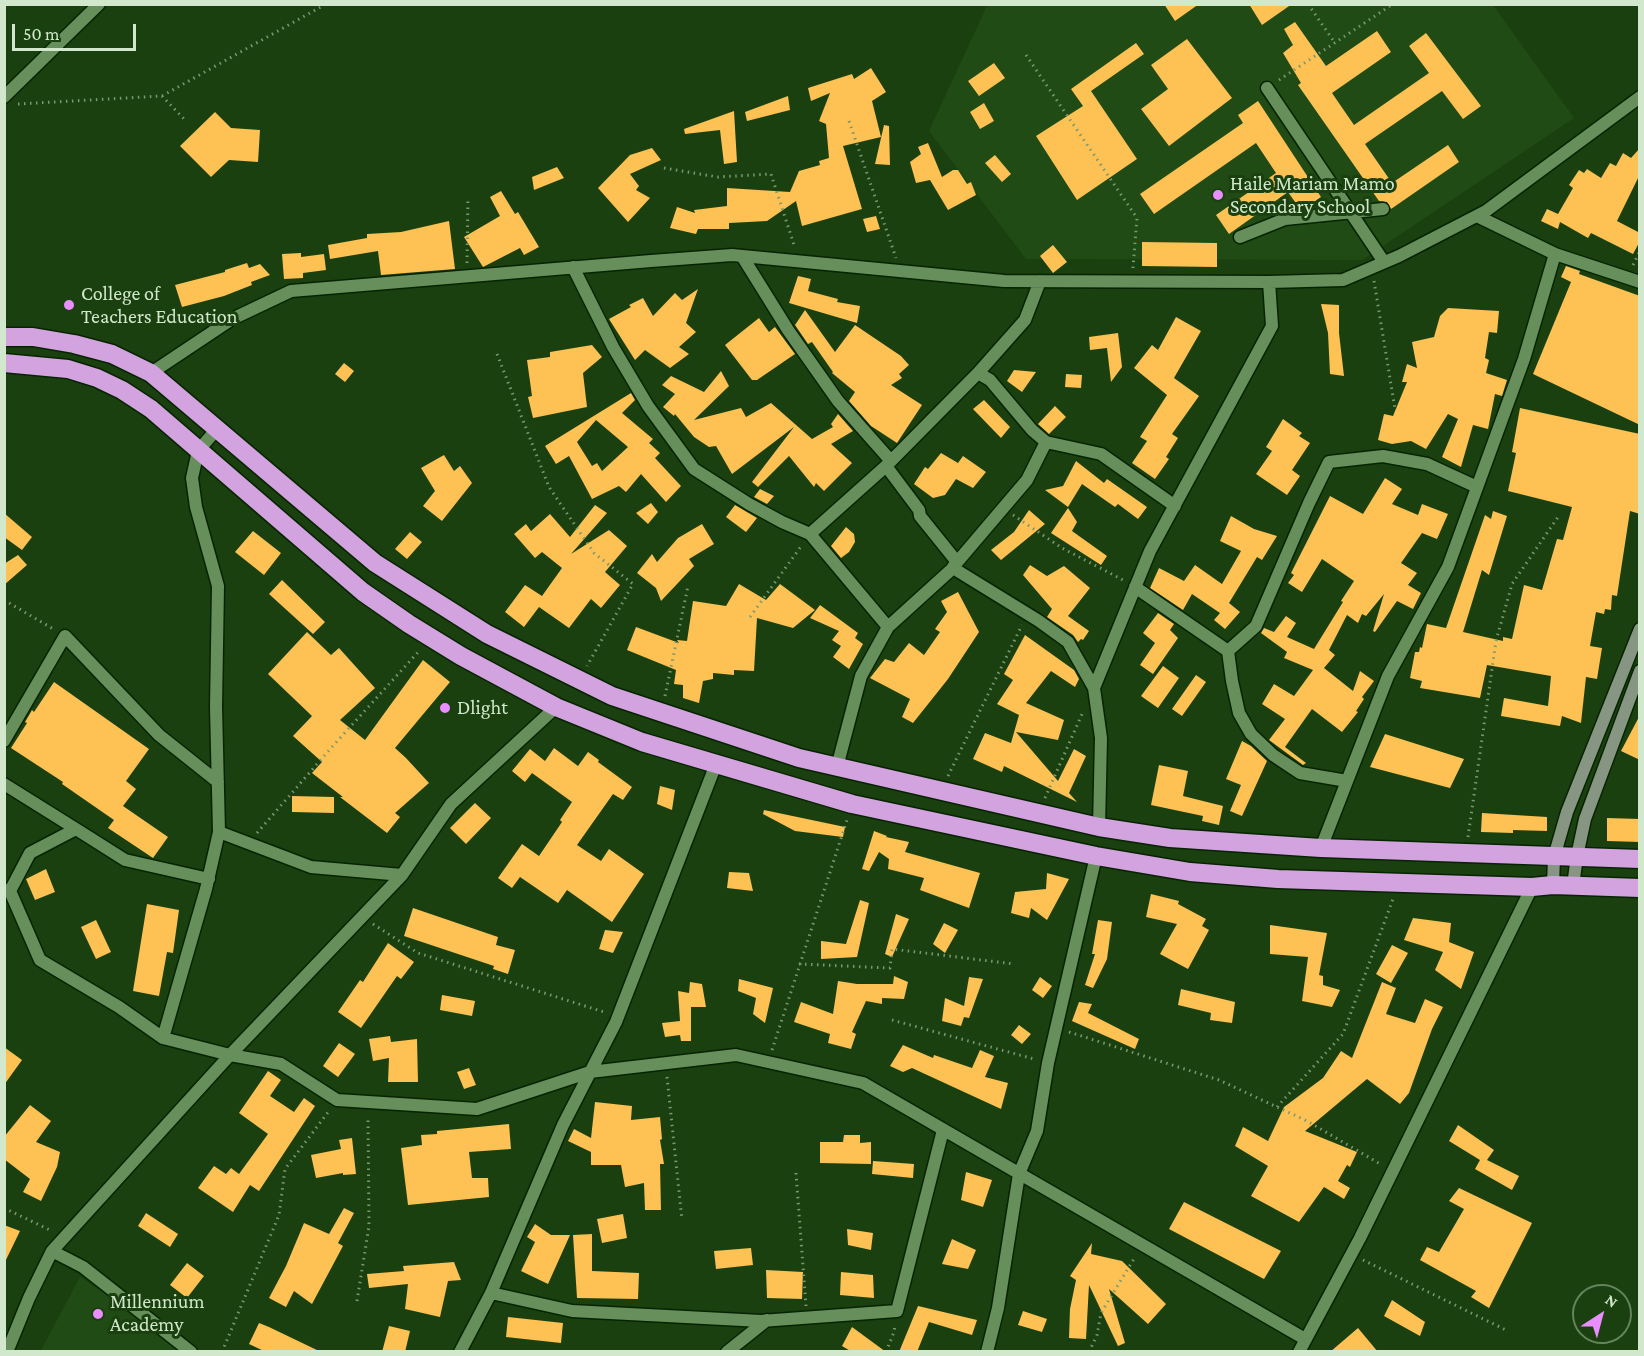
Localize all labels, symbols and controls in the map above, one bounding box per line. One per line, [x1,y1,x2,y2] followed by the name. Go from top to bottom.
[15,12,140,50] scale bar
[23,24,60,44] text: 50 m
[1230,172,1395,219] place label: Haile Mariam Mamo Secondary School
[1211,188,1225,202] marker: Haile Mariam Mamo Secondary School
[81,282,238,329] place label: College of Teachers Education
[62,298,76,312] marker: College of Teachers Education
[457,696,508,720] place label: Dlight
[438,701,452,715] marker: Dlight
[1572,1284,1632,1344] north arrow
[110,1290,205,1337] place label: Millennium Academy
[1602,1291,1621,1311] text: N
[91,1307,105,1321] marker: Millennium Academy

